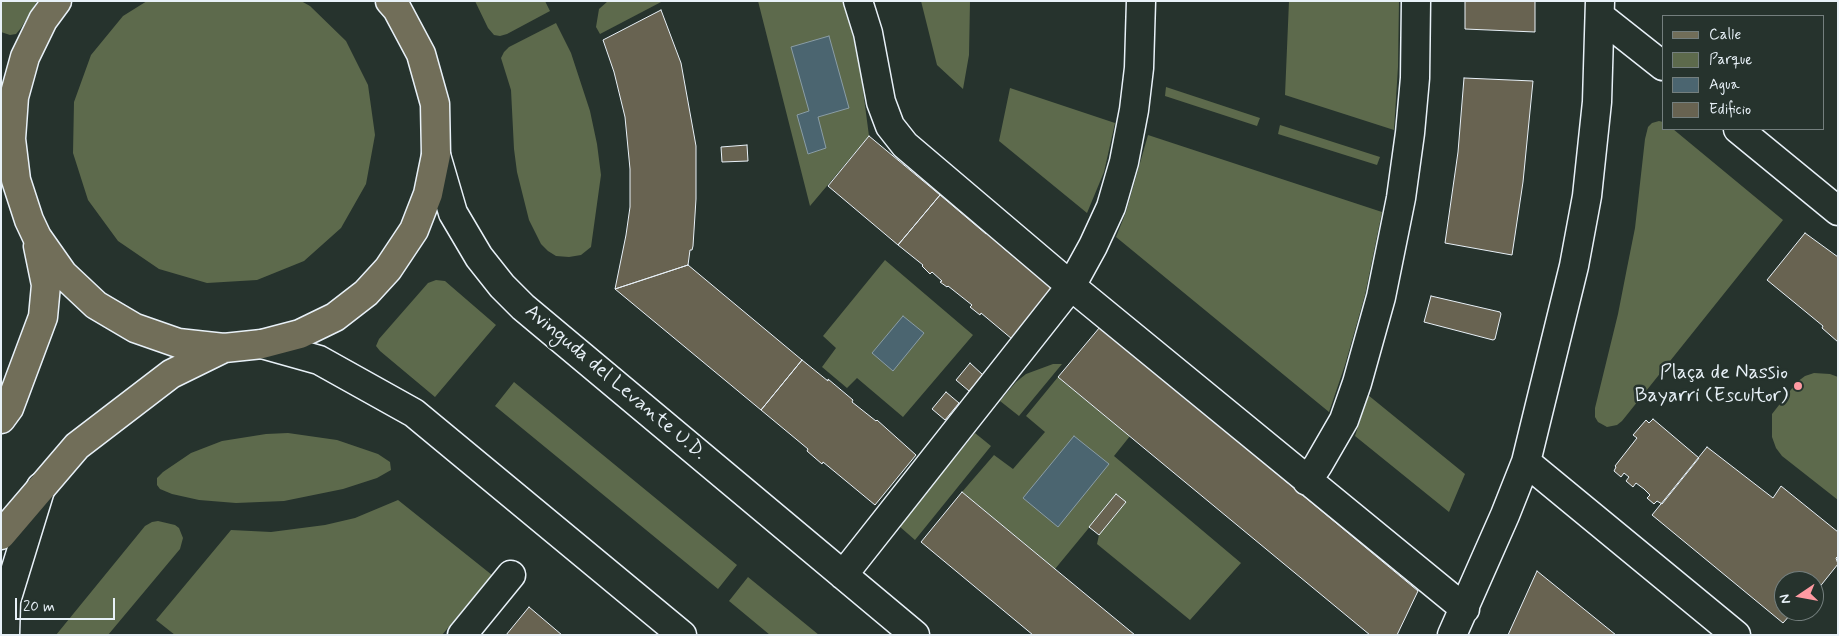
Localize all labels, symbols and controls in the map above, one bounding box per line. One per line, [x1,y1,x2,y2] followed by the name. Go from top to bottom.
[1662,15,1824,130] legend
[1709,25,1741,45] text: Calle
[1709,50,1752,70] text: Parque
[1709,75,1740,95] text: Agua
[1709,100,1751,120] text: Edificio
[519,300,711,466] street label: Avinguda del Levante U.D.
[1635,362,1788,409] place label: Plaça de Nassio Bayarri (Escultor)
[1792,380,1804,392] marker: Plaça de Nassio Bayarri (Escultor)
[1774,571,1824,621] north arrow
[18,588,118,620] scale bar
[1776,592,1795,605] text: N
[23,597,55,617] text: 20 m

